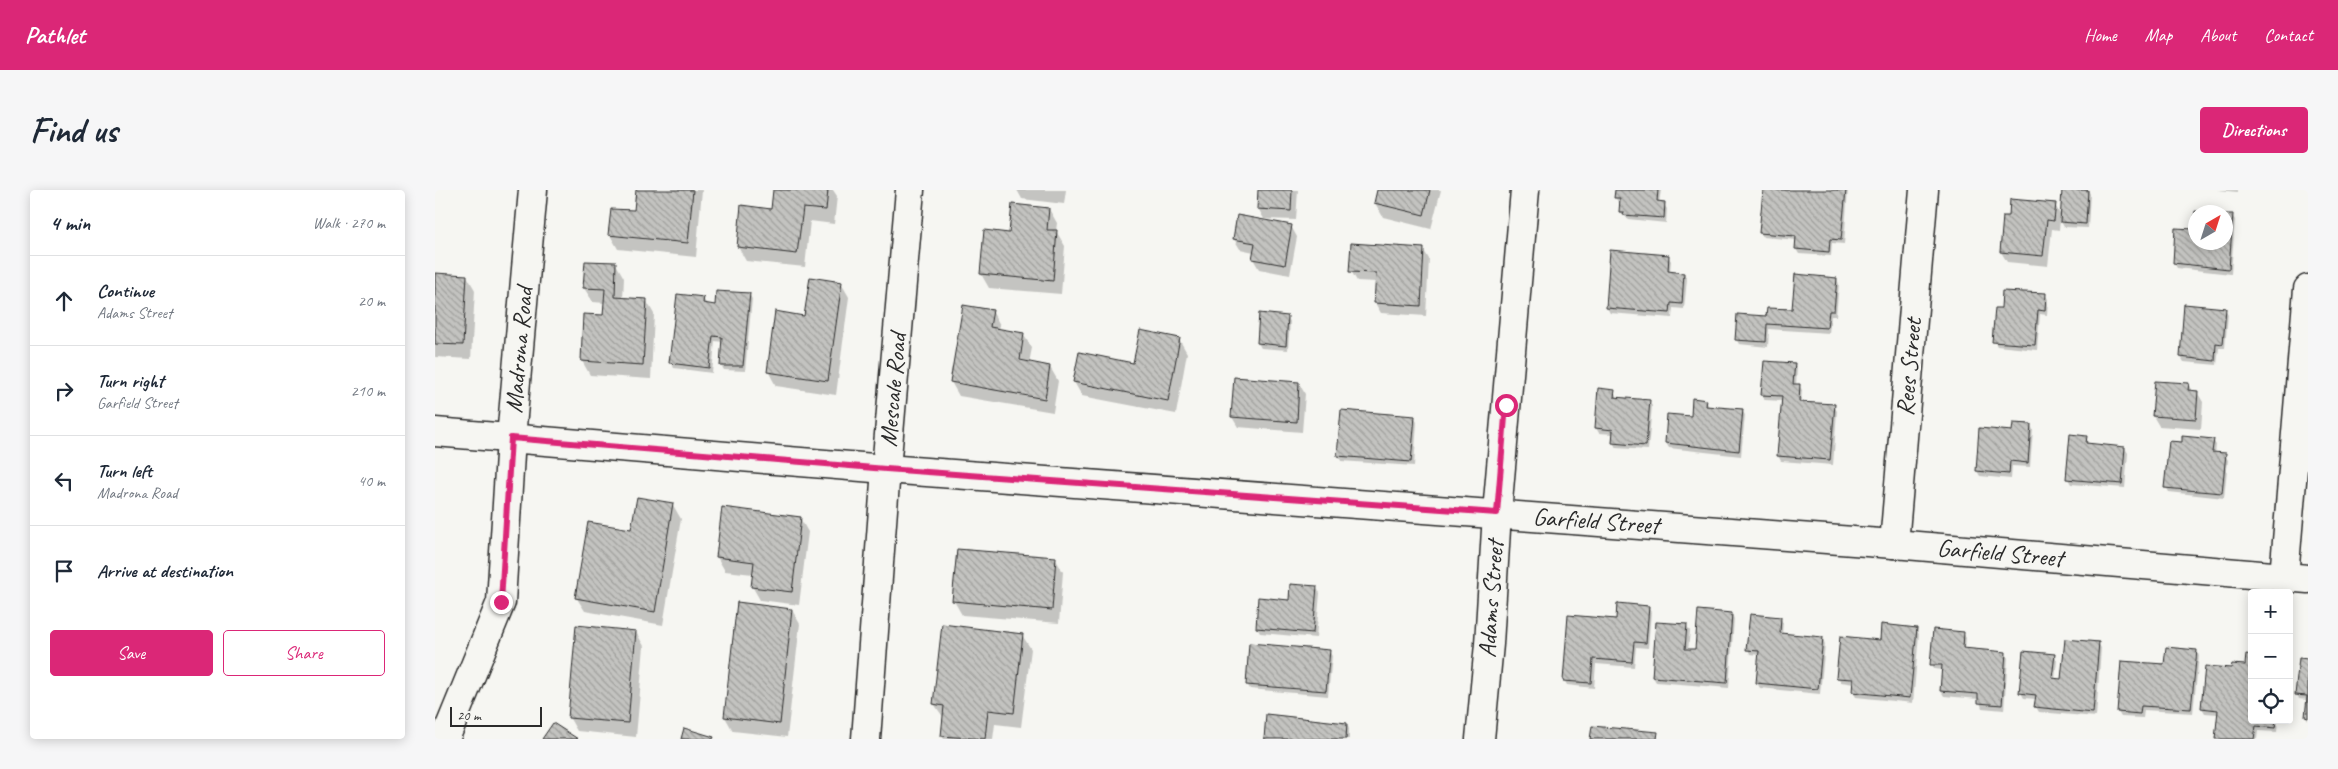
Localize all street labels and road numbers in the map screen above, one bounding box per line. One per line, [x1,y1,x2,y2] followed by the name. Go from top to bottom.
[498,282,541,414] street label: Madrona Road
[1889,314,1929,417] street label: Rees Street
[872,328,914,448] street label: Mescale Road
[1532,501,1664,542] street label: Garfield Street
[1936,532,2068,575] street label: Garfield Street
[1471,536,1511,659] street label: Adams Street

